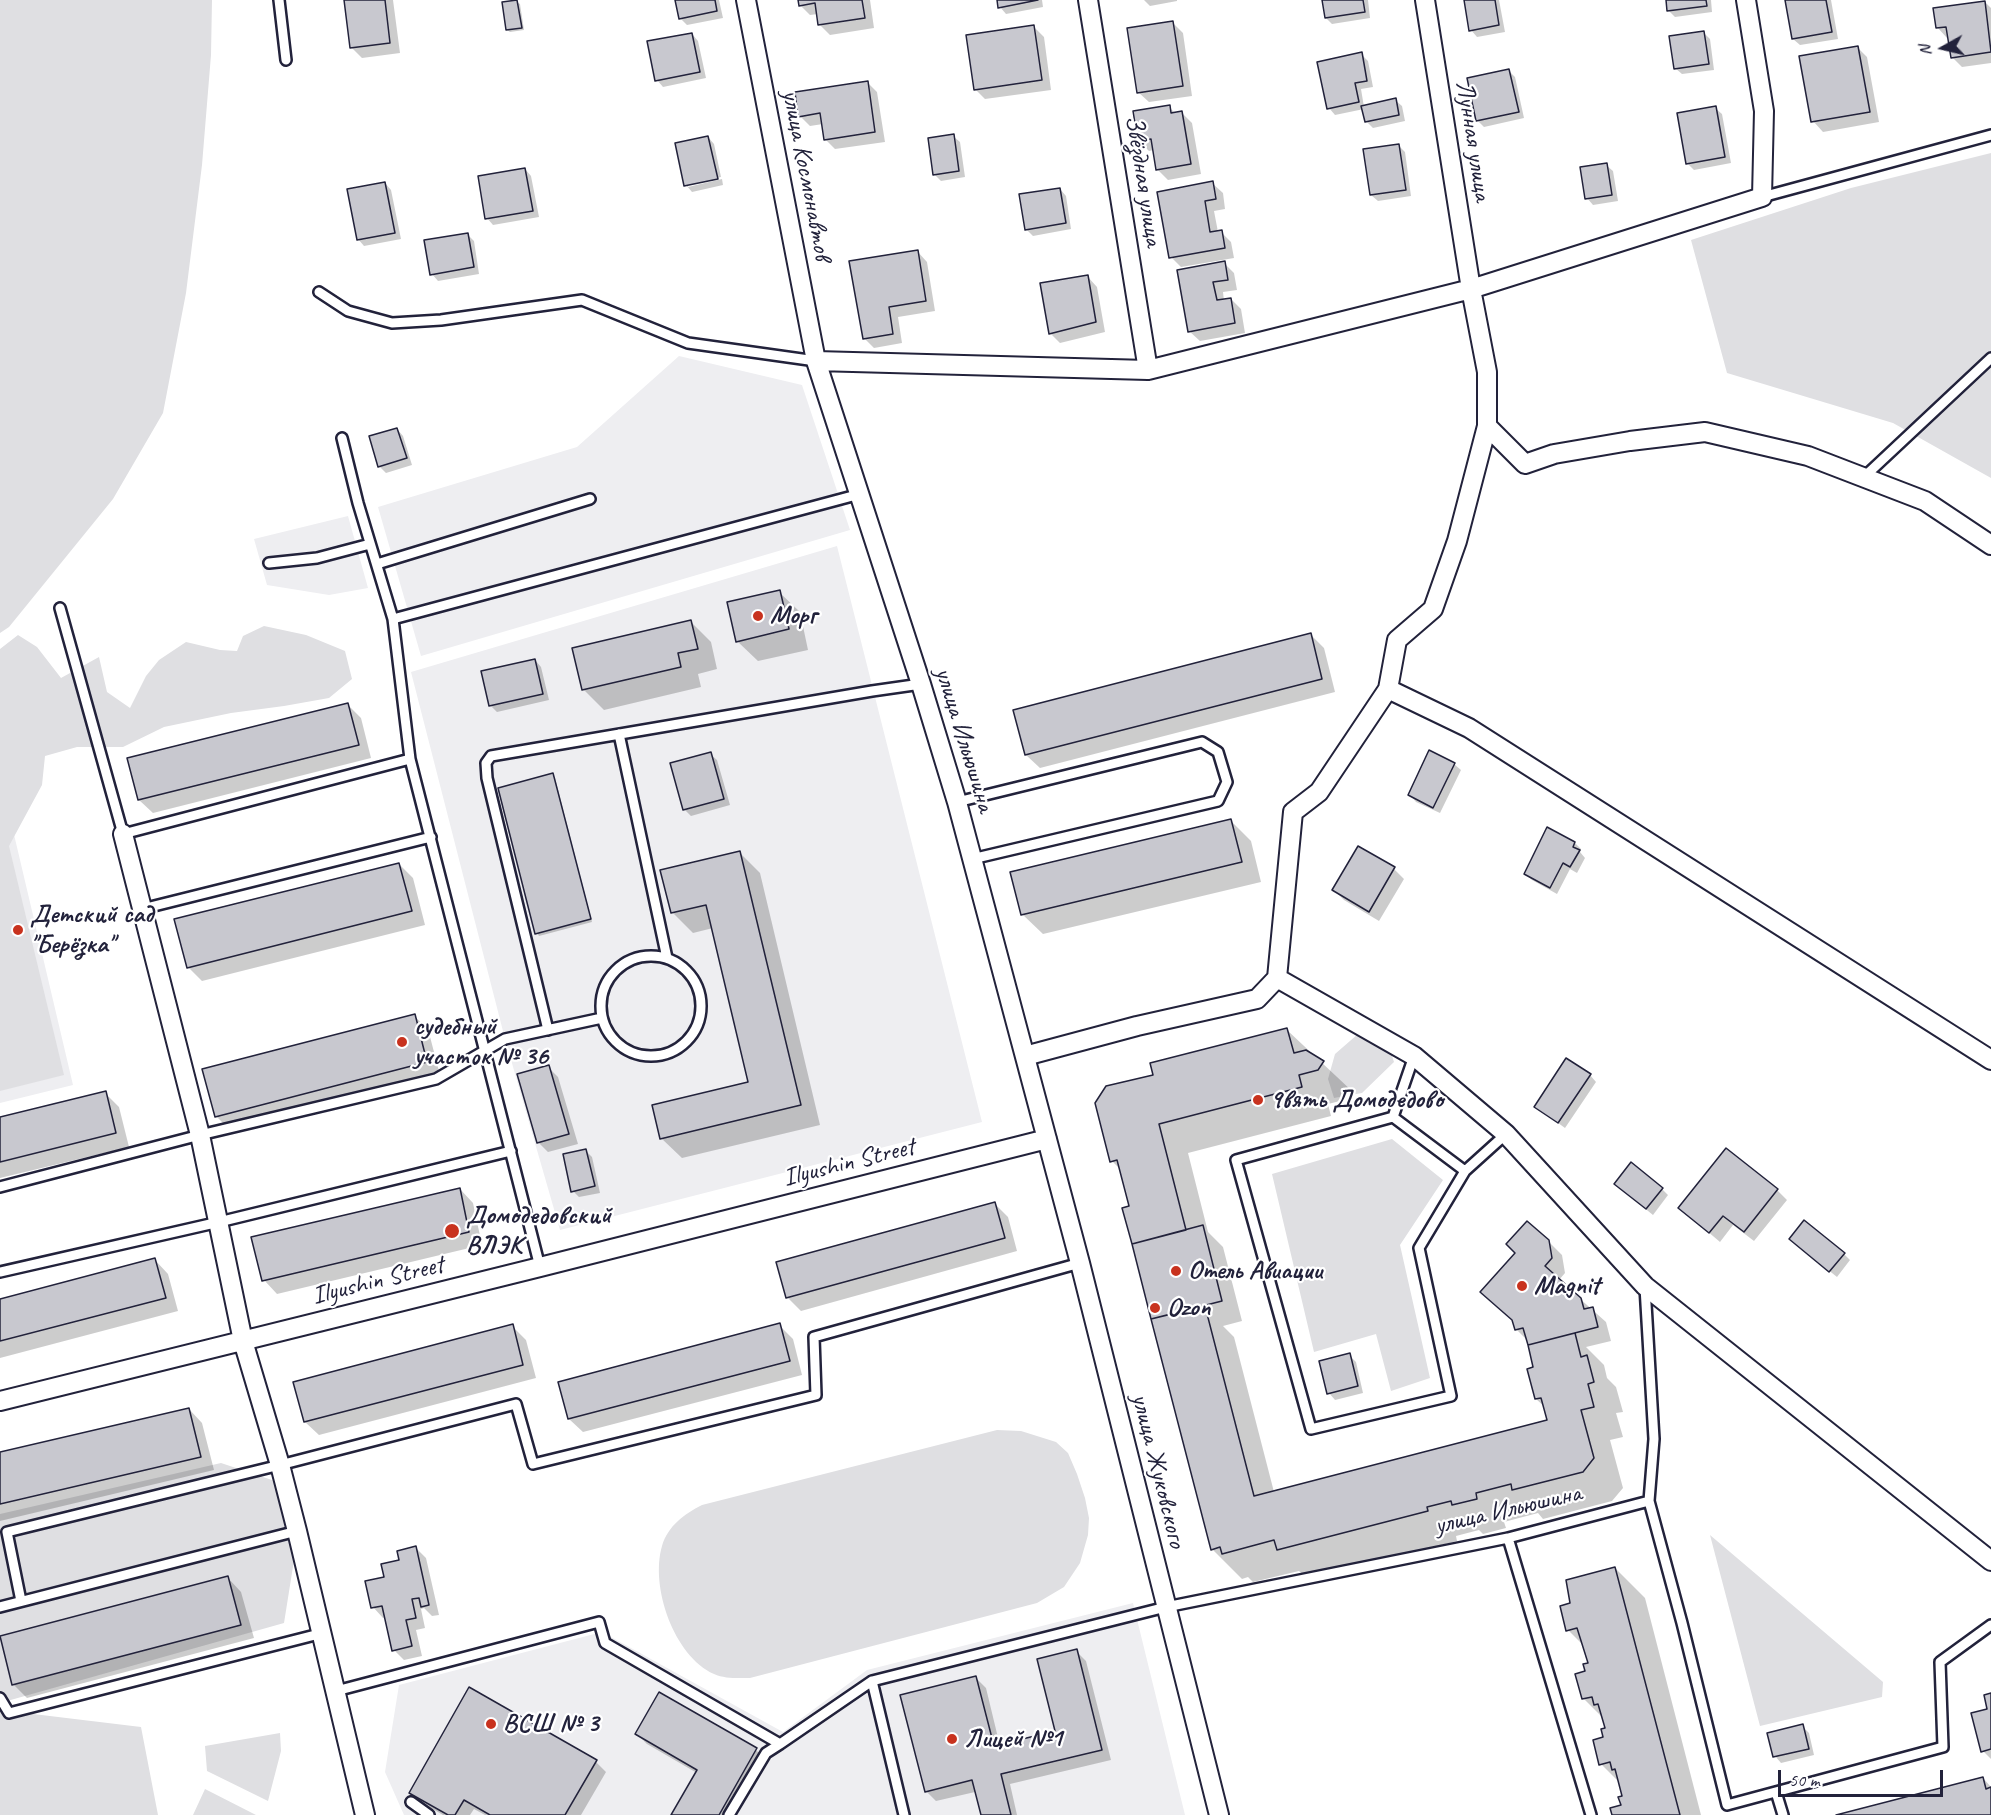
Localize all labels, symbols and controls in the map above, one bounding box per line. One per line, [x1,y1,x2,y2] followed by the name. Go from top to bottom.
[1913,18,1973,78] north arrow
[1915,44,1936,57] text: N
[1448,79,1498,203] street label: Лунная улица
[774,87,838,263] street label: улица Космонавтов
[1117,113,1169,249] street label: Звёздная улица
[770,600,817,632] place label: Морг
[751,609,765,623] marker: Морг
[927,664,1001,816] street label: улица Ильюшина
[30,899,153,960] place label: Детский сад "Берёзка"
[11,923,25,937] marker: Детский сад "Берёзка"
[414,1011,548,1072] place label: судебный участок № 36
[395,1035,409,1049] marker: судебный участок № 36
[1270,1084,1443,1116] place label: 9вять Домодедово
[1251,1093,1265,1107] marker: 9вять Домодедово
[780,1132,918,1194] street label: Ilyushin Street
[466,1200,611,1262] place label: Домодедовский ВЛЭК
[443,1222,461,1240] marker: Домодедовский ВЛЭК
[309,1250,447,1312] street label: Ilyushin Street
[1188,1255,1322,1287] place label: Отель Авиации
[1169,1264,1183,1278] marker: Отель Авиации
[1534,1270,1600,1302] place label: Magnit
[1515,1279,1529,1293] marker: Magnit
[1167,1292,1210,1324] place label: Ozon
[1148,1301,1162,1315] marker: Ozon
[1124,1391,1192,1551] street label: улица Жуковского
[1432,1478,1584,1542] street label: улица Ильюшина
[503,1708,599,1740] place label: ВСШ № 3
[484,1717,498,1731] marker: ВСШ № 3
[964,1723,1062,1755] place label: Лицей №1
[945,1732,959,1746] marker: Лицей №1
[1781,1758,1946,1796] scale bar
[1789,1769,1820,1791] text: 50 m

